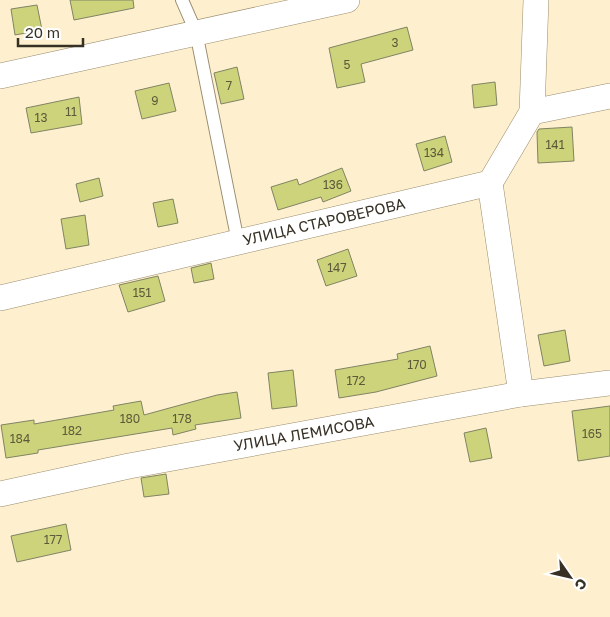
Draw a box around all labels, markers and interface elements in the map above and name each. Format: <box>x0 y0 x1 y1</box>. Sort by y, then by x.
scale bar <box>18 15 82 47</box>
text: 20 m <box>25 23 60 41</box>
house number: 3 <box>391 35 399 50</box>
house number: 5 <box>344 57 351 72</box>
house number: 7 <box>226 78 232 93</box>
house number: 9 <box>151 93 159 108</box>
house number: 11 <box>65 104 77 119</box>
house number: 13 <box>35 110 47 125</box>
house number: 141 <box>546 137 565 152</box>
house number: 134 <box>424 145 444 160</box>
house number: 136 <box>323 177 343 192</box>
street label: УЛИЦА СТАРОВЕРОВА <box>241 194 407 248</box>
house number: 147 <box>327 260 347 275</box>
house number: 151 <box>133 285 151 300</box>
house number: 170 <box>407 357 427 372</box>
house number: 172 <box>346 373 366 388</box>
house number: 180 <box>120 411 140 426</box>
house number: 178 <box>172 411 192 426</box>
street label: УЛИЦА ЛЕМИСОВА <box>232 412 375 454</box>
house number: 182 <box>62 423 82 438</box>
house number: 165 <box>582 426 602 441</box>
house number: 184 <box>10 431 30 446</box>
house number: 177 <box>44 532 62 547</box>
north arrow <box>545 552 595 602</box>
text: С <box>571 576 591 593</box>

